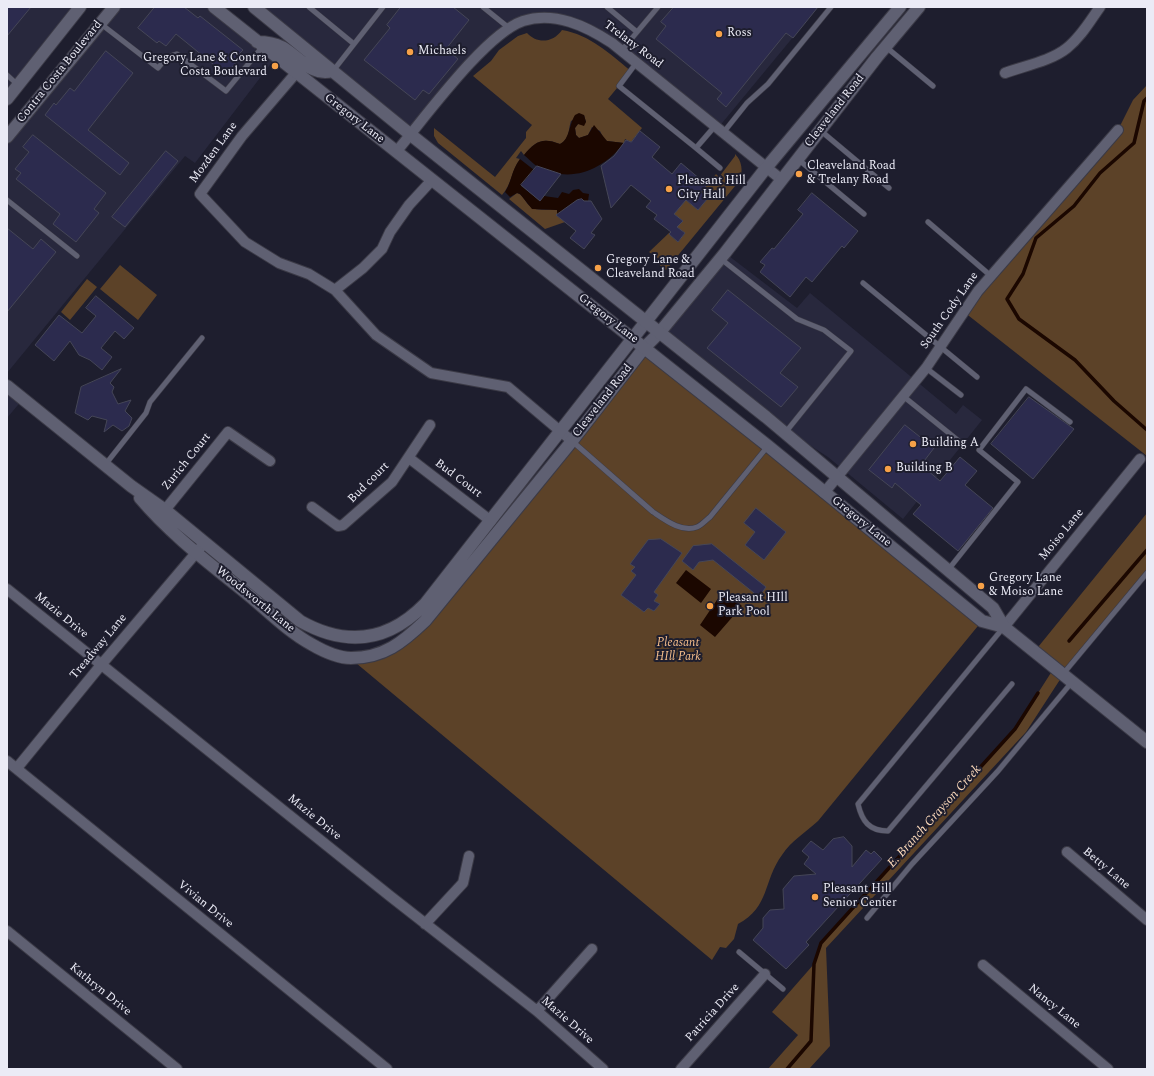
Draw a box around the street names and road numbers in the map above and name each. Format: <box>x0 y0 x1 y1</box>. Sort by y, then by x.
street label: Contra Costa Boulevard <box>14 18 106 126</box>
street label: Trelany Road <box>601 18 665 72</box>
street label: Cleaveland Road <box>802 72 868 150</box>
street label: Gregory Lane <box>321 91 387 147</box>
street label: Mozden Lane <box>187 120 241 186</box>
street label: South Cody Lane <box>918 270 982 352</box>
street label: Gregory Lane <box>575 291 641 347</box>
street label: Cleaveland Road <box>570 362 636 440</box>
street label: Zurich Court <box>159 430 215 494</box>
street label: Bud Court <box>432 457 484 501</box>
street label: Bud court <box>345 459 393 507</box>
street label: Gregory Lane <box>828 494 894 550</box>
street label: Moiso Lane <box>1037 506 1087 564</box>
street label: Woodsworth Lane <box>213 564 297 636</box>
street label: Mazie Drive <box>31 590 91 642</box>
street label: Treadway Lane <box>68 611 130 683</box>
street label: Mazie Drive <box>284 792 344 844</box>
street label: Betty Lane <box>1079 845 1133 893</box>
street label: Vivian Drive <box>174 878 236 932</box>
street label: Kathryn Drive <box>66 961 134 1019</box>
street label: Patricia Drive <box>683 981 743 1045</box>
street label: Nancy Lane <box>1025 982 1083 1032</box>
street label: Mazie Drive <box>538 994 596 1048</box>

